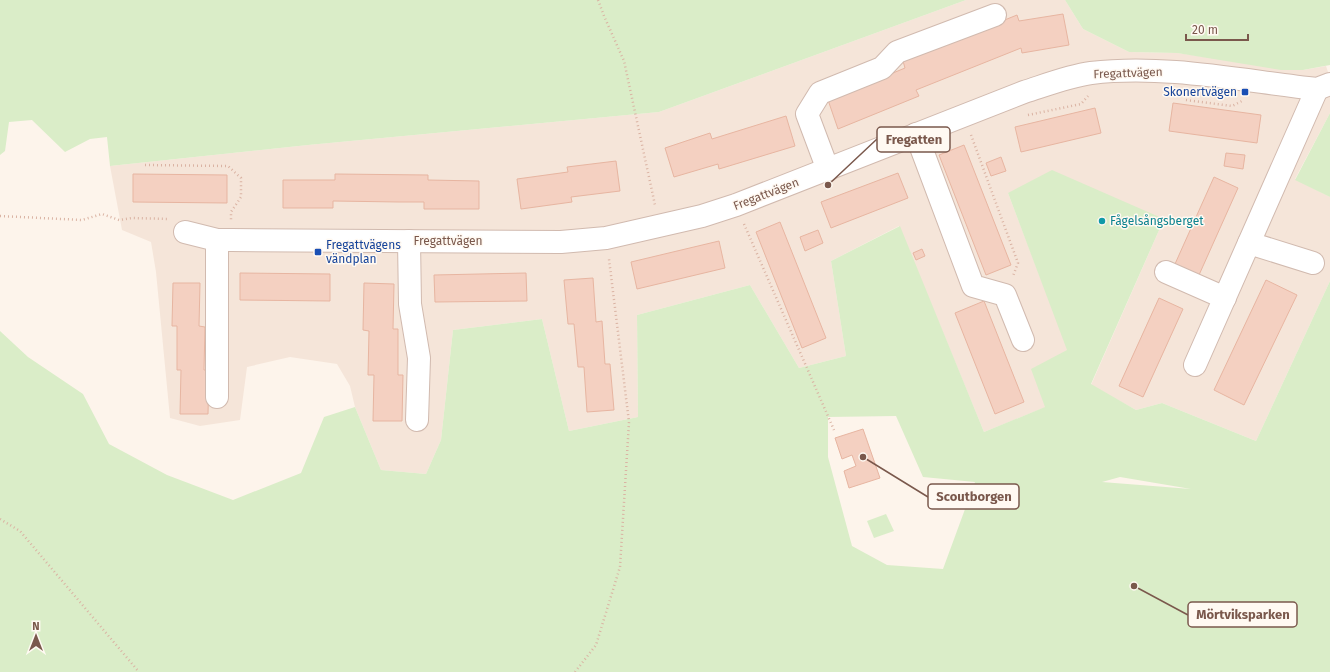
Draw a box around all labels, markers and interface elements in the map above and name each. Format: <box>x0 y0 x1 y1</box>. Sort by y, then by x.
scale bar <box>1186 16 1248 42</box>
text: 20 m <box>1192 23 1218 37</box>
street label: Fregattvägen <box>1093 65 1163 81</box>
place label: Skonertvägen <box>1163 85 1237 99</box>
marker: Skonertvägen <box>1240 87 1250 97</box>
callout: Fregatten <box>877 127 950 152</box>
text: Fregatten <box>886 132 942 147</box>
street label: Fregattvägen <box>731 175 801 213</box>
place label: Fågelsångsberget <box>1110 214 1204 228</box>
marker: Fågelsångsberget <box>1097 216 1107 226</box>
street label: Fregattvägen <box>413 234 483 248</box>
place label: Fregattvägens vändplan <box>326 238 401 266</box>
marker: Fregattvägens vändplan <box>313 247 323 257</box>
callout: Scoutborgen <box>928 484 1019 509</box>
text: Scoutborgen <box>936 489 1012 504</box>
callout: Mörtviksparken <box>1188 602 1297 627</box>
text: Mörtviksparken <box>1196 607 1290 622</box>
north arrow <box>16 616 56 656</box>
text: N <box>32 620 40 633</box>

